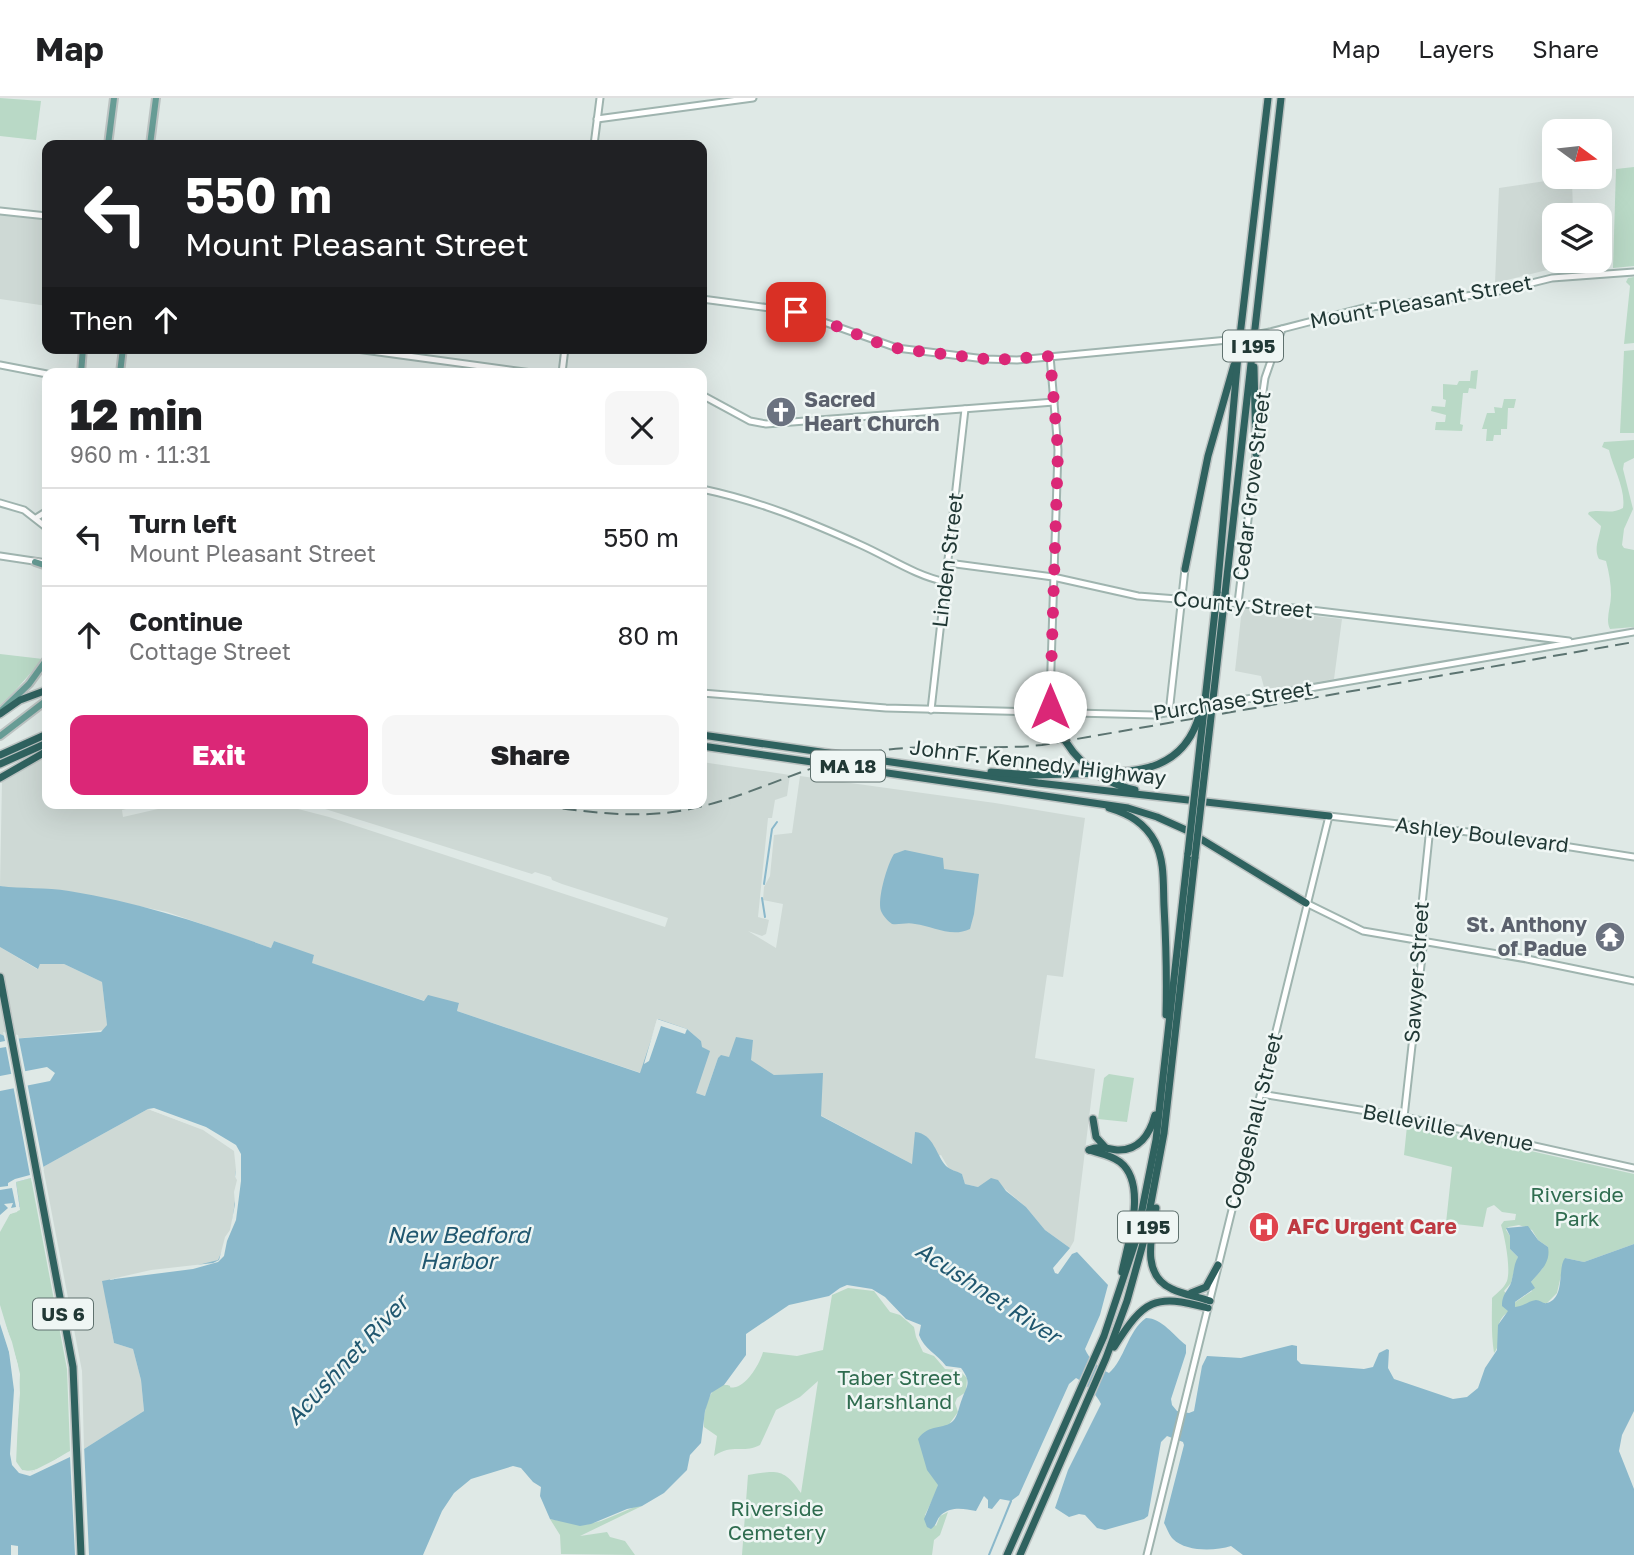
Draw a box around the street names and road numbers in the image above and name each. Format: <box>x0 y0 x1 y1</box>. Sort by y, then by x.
street label: Mount Pleasant Street <box>1308 269 1534 333</box>
road number: I 195 <box>1223 330 1283 362</box>
street label: Cedar Grove Street <box>1226 390 1276 582</box>
street label: Linden Street <box>926 491 968 629</box>
street label: County Street <box>1172 585 1314 623</box>
street label: Purchase Street <box>1151 675 1315 725</box>
street label: John F. Kennedy Highway <box>908 733 1168 791</box>
road number: MA 18 <box>811 750 885 782</box>
street label: Ashley Boulevard <box>1394 810 1570 858</box>
street label: Sawyer Street <box>1398 900 1434 1043</box>
street label: Coggeshall Street <box>1218 1029 1288 1212</box>
street label: Belleville Avenue <box>1361 1098 1536 1156</box>
road number: I 195 <box>1118 1212 1178 1242</box>
road number: US 6 <box>33 1298 93 1330</box>

